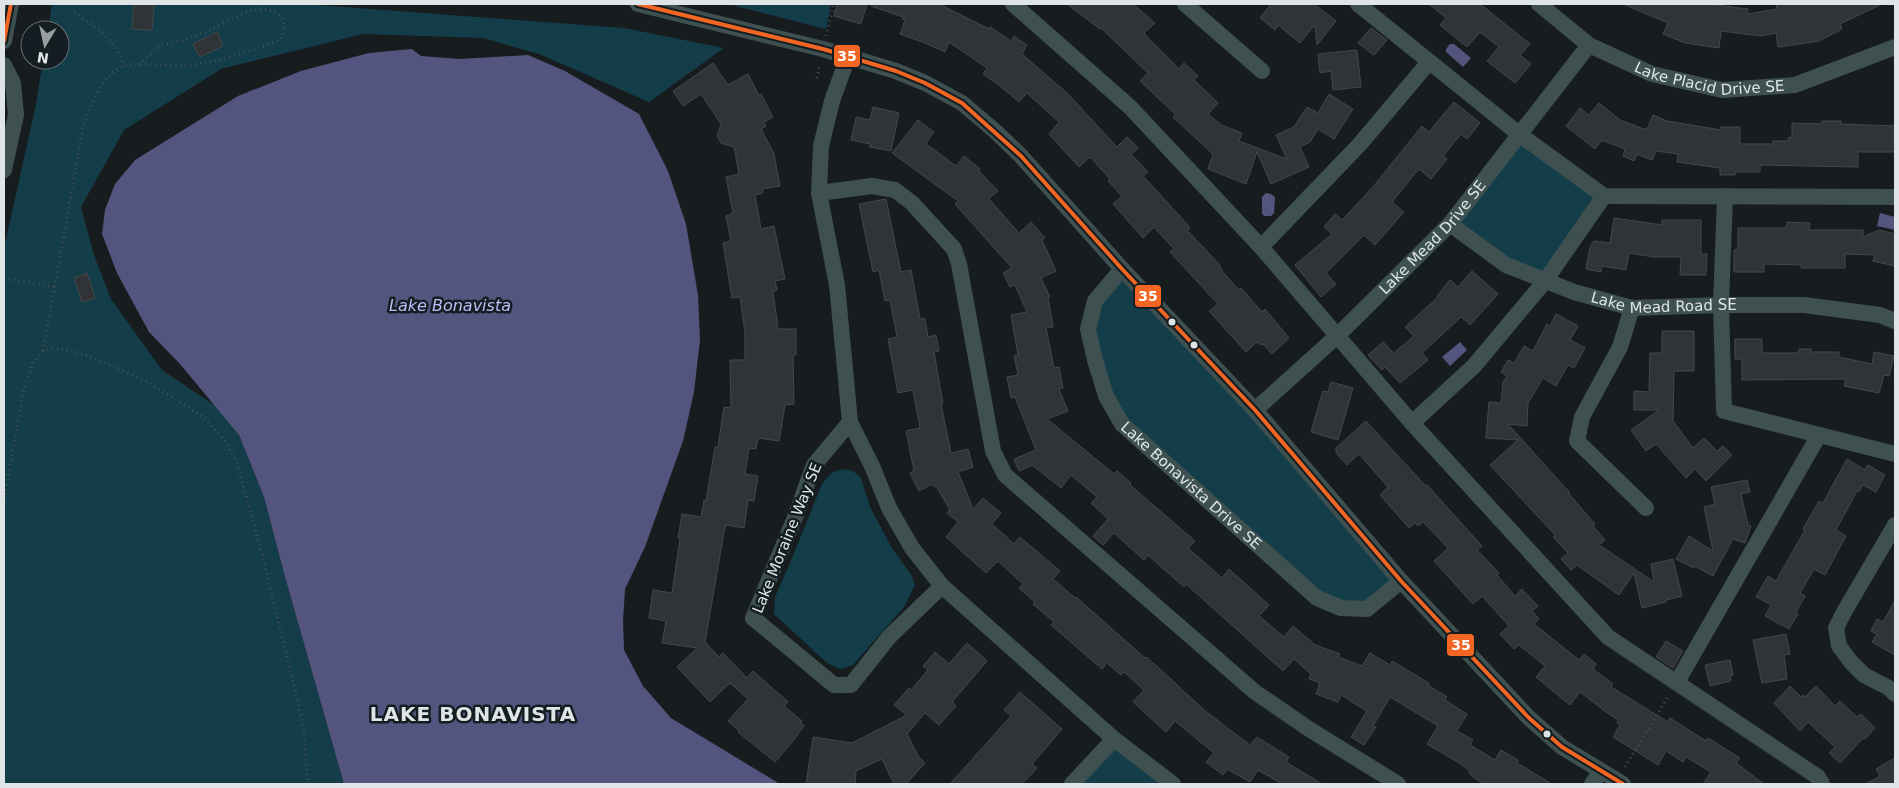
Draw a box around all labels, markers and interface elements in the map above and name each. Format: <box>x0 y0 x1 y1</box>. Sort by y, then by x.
north arrow <box>20 20 70 70</box>
line badge: 35 <box>833 44 861 68</box>
text: 35 <box>837 48 857 64</box>
text: N <box>36 49 50 67</box>
street label: Lake Placid Drive SE <box>1632 58 1785 99</box>
street label: Lake Mead Drive SE <box>1375 177 1490 298</box>
line badge: 35 <box>1134 284 1162 308</box>
text: 35 <box>1138 288 1158 304</box>
street label: Lake Mead Road SE <box>1589 288 1737 317</box>
water label: Lake Bonavista <box>389 296 511 315</box>
unlabelled marker <box>1167 317 1177 327</box>
unlabelled marker <box>1189 340 1199 350</box>
street label: Lake Bonavista Drive SE <box>1117 418 1265 553</box>
street label: Lake Moraine Way SE <box>749 460 825 616</box>
line badge: 35 <box>1446 633 1475 657</box>
text: 35 <box>1451 637 1471 653</box>
district label: LAKE BONAVISTA <box>370 702 576 726</box>
unlabelled marker <box>1542 729 1552 739</box>

